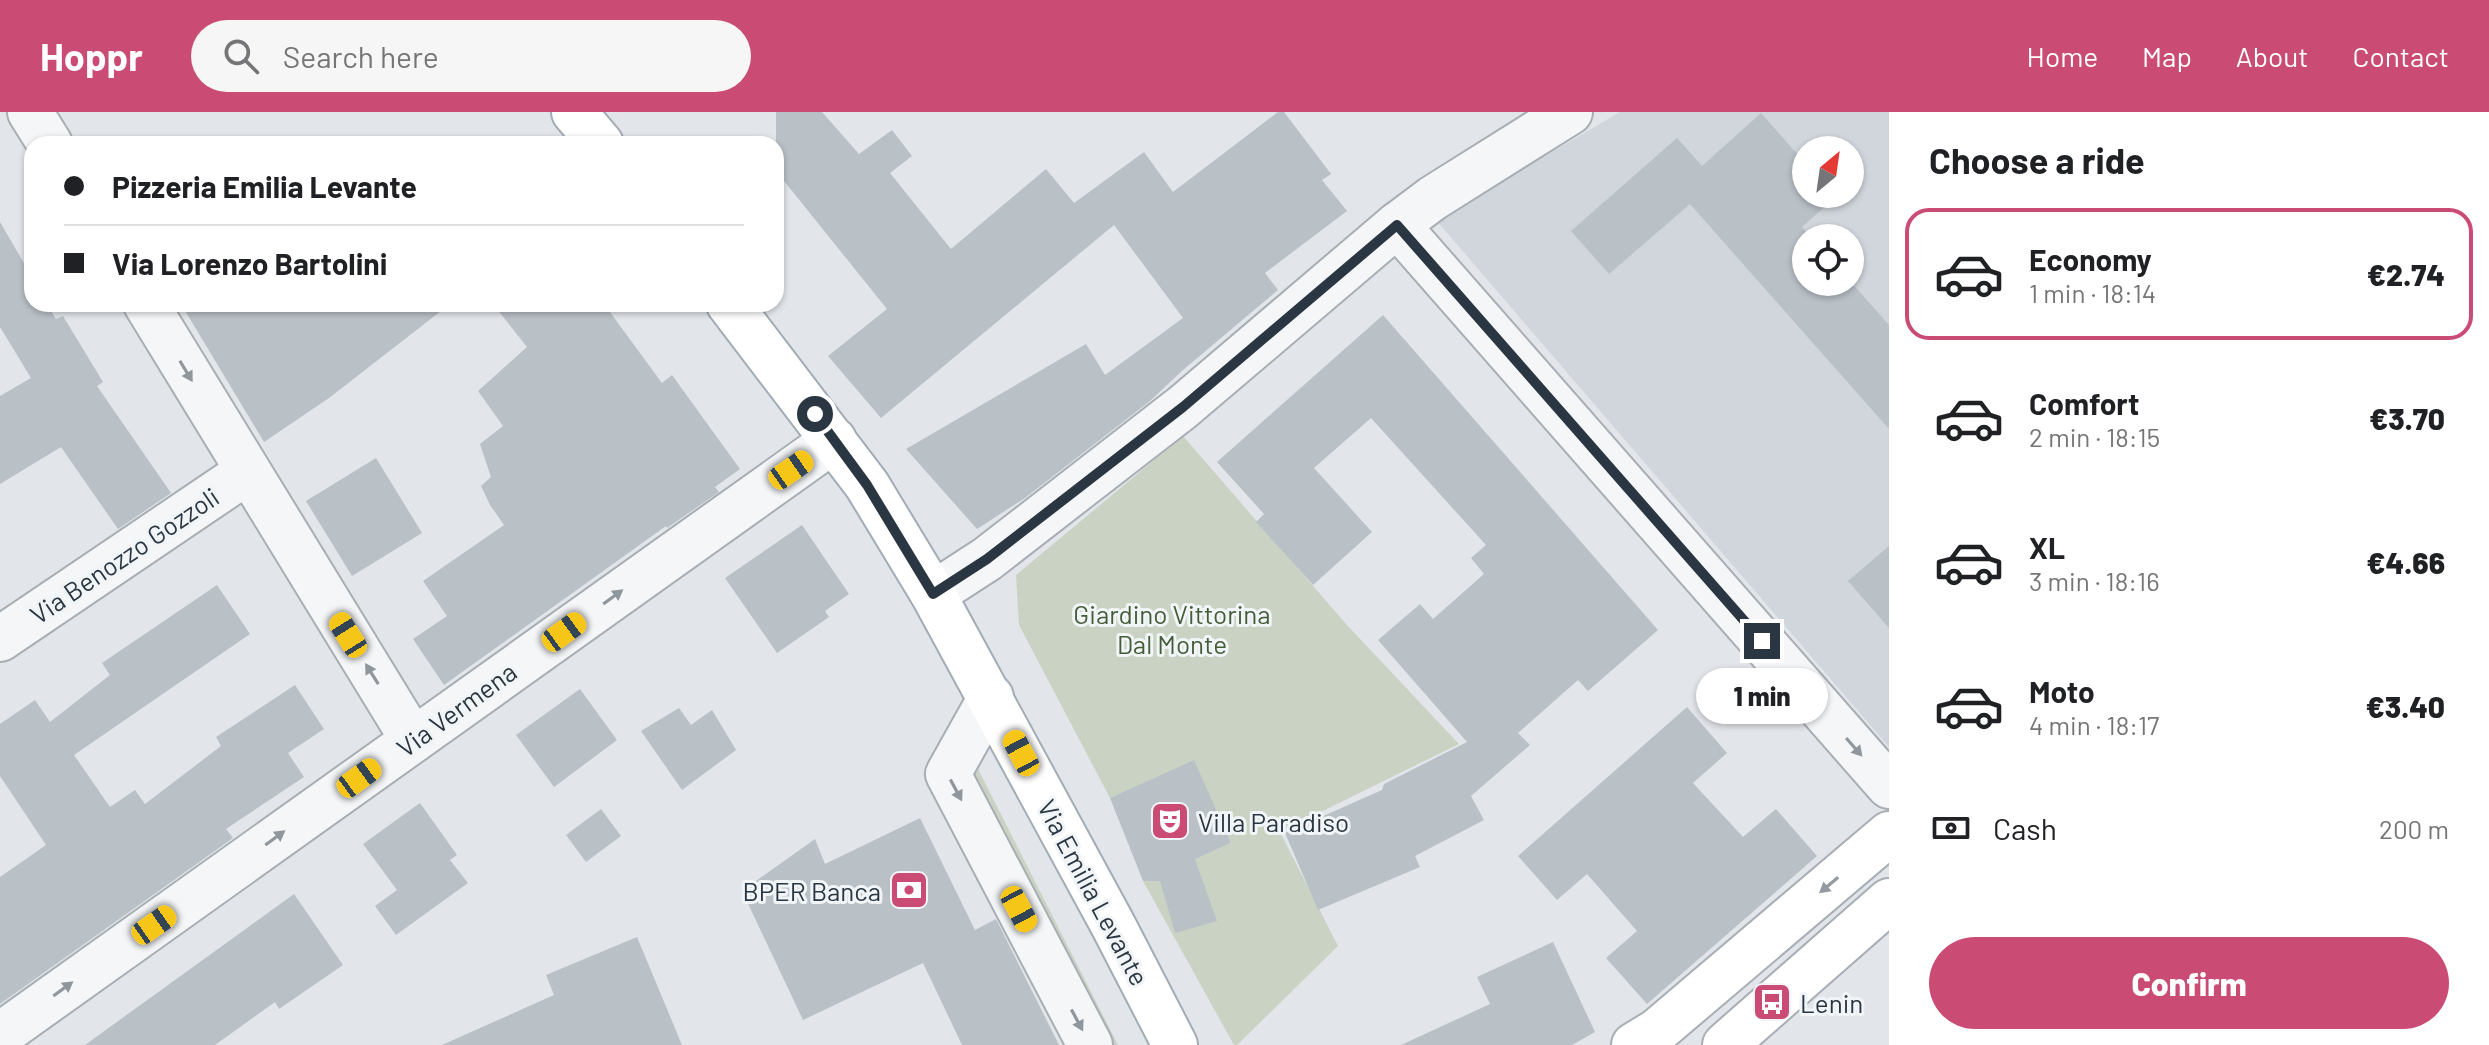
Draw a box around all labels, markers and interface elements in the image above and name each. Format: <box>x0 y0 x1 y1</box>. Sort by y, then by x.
search box <box>191 20 751 92</box>
text: Hoppr <box>40 33 143 79</box>
icon: search <box>219 34 263 78</box>
text: Search here <box>283 38 439 74</box>
text: Home <box>2027 39 2098 73</box>
text: Map <box>2142 39 2192 73</box>
text: About <box>2236 39 2308 73</box>
text: Contact <box>2352 39 2449 73</box>
north arrow <box>1792 136 1864 208</box>
map controls <box>1792 136 1864 296</box>
text: Choose a ride <box>1929 138 2145 181</box>
text: Pizzeria Emilia Levante <box>112 168 417 204</box>
button: locate <box>1792 224 1864 296</box>
icon: car <box>1933 238 2005 310</box>
text: Economy <box>2029 241 2152 277</box>
text: Via Lorenzo Bartolini <box>112 245 387 281</box>
text: €2.74 <box>2367 256 2445 292</box>
text: 1 min · 18:14 <box>2029 277 2156 308</box>
one-way arrow <box>179 360 193 382</box>
icon: car <box>1933 382 2005 454</box>
text: Comfort <box>2029 385 2139 421</box>
route start <box>797 396 833 432</box>
text: €3.70 <box>2369 400 2445 436</box>
text: 2 min · 18:15 <box>2029 421 2160 452</box>
car <box>764 446 818 494</box>
street label: Via Benozzo Gozzoli <box>24 480 224 630</box>
icon: car <box>1933 526 2005 598</box>
text: XL <box>2029 529 2065 565</box>
text: €4.66 <box>2367 544 2445 580</box>
text: 3 min · 18:16 <box>2029 565 2160 596</box>
one-way arrow <box>603 590 624 605</box>
park label: Giardino Vittorina Dal Monte <box>1073 598 1271 659</box>
car <box>325 608 371 662</box>
car <box>538 608 590 656</box>
route end <box>1744 623 1780 659</box>
street label: Via Vermena <box>390 655 522 763</box>
one-way arrow <box>365 663 379 685</box>
callout: 1 min <box>1696 669 1828 725</box>
icon: car <box>1933 670 2005 742</box>
text: Moto <box>2029 673 2095 709</box>
text: 1 min <box>1733 680 1791 711</box>
text: €3.40 <box>2366 688 2445 724</box>
text: 4 min · 18:17 <box>2029 709 2159 740</box>
car <box>999 726 1043 780</box>
one-way arrow <box>1845 737 1863 756</box>
car <box>333 754 385 802</box>
one-way arrow <box>949 779 963 801</box>
street label: Via Emilia Levante <box>1032 794 1156 990</box>
theatre icon: Villa Paradiso <box>1149 800 1191 842</box>
place label: Villa Paradiso <box>1198 806 1349 837</box>
icon: cash <box>1929 806 1973 850</box>
text: Cash <box>1993 810 2057 846</box>
text: 200 m <box>2379 813 2449 844</box>
one-way arrow <box>264 830 286 846</box>
bank icon: BPER Banca <box>888 869 930 911</box>
place label: BPER Banca <box>742 875 881 906</box>
one-way arrow <box>1820 876 1840 893</box>
car <box>997 882 1041 936</box>
car <box>127 901 181 949</box>
button: Confirm <box>1929 937 2449 1029</box>
bus stop icon: Lenin <box>1751 981 1793 1023</box>
one-way arrow <box>53 982 74 998</box>
place label: Lenin <box>1800 987 1863 1018</box>
one-way arrow <box>1070 1009 1083 1032</box>

